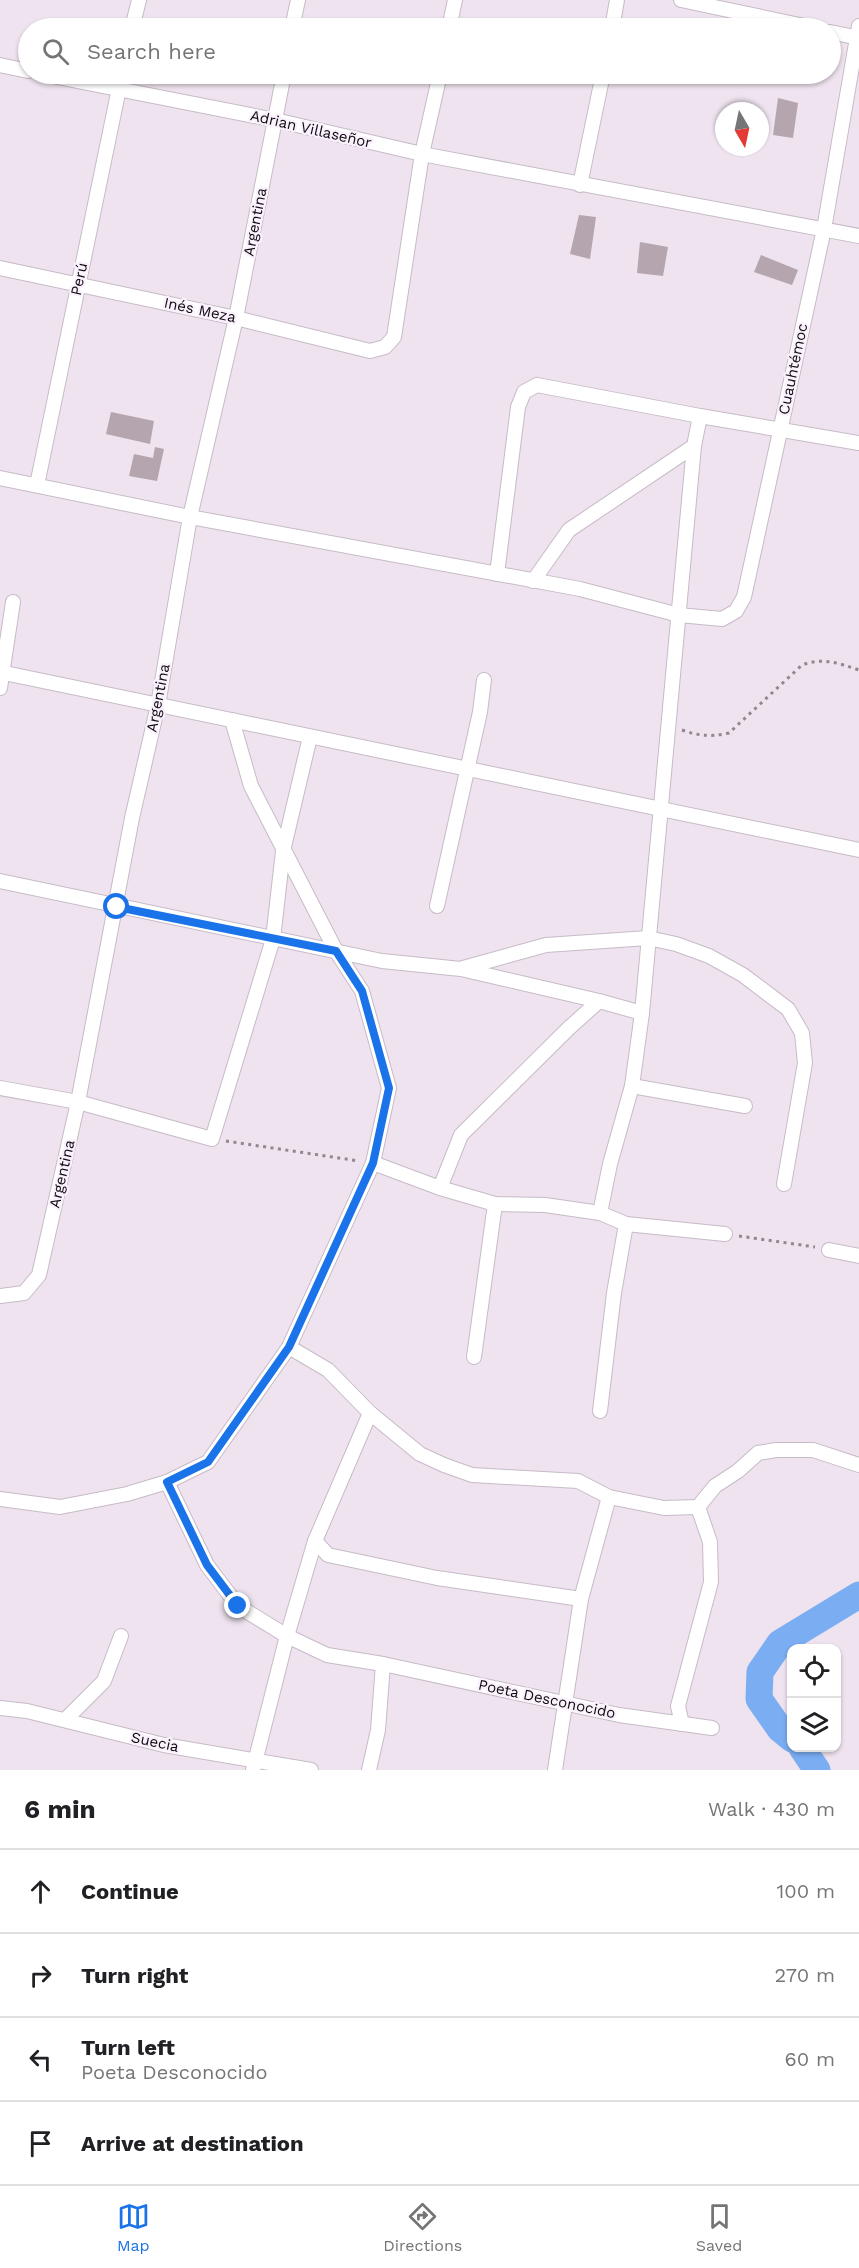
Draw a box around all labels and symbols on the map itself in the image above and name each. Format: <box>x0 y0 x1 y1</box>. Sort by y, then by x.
north arrow <box>715 102 769 156</box>
street label: Adrian Villaseñor <box>249 106 373 152</box>
street label: Argentina <box>240 186 271 258</box>
street label: Perú <box>67 261 91 297</box>
street label: Inés Meza <box>162 294 238 327</box>
street label: Cuauhtémoc <box>775 322 811 416</box>
street label: Argentina <box>143 662 174 734</box>
route start <box>103 893 129 919</box>
street label: Argentina <box>45 1138 79 1210</box>
route end <box>224 1592 250 1618</box>
street label: Poeta Desconocido <box>477 1676 617 1722</box>
street label: Suecia <box>129 1728 181 1756</box>

